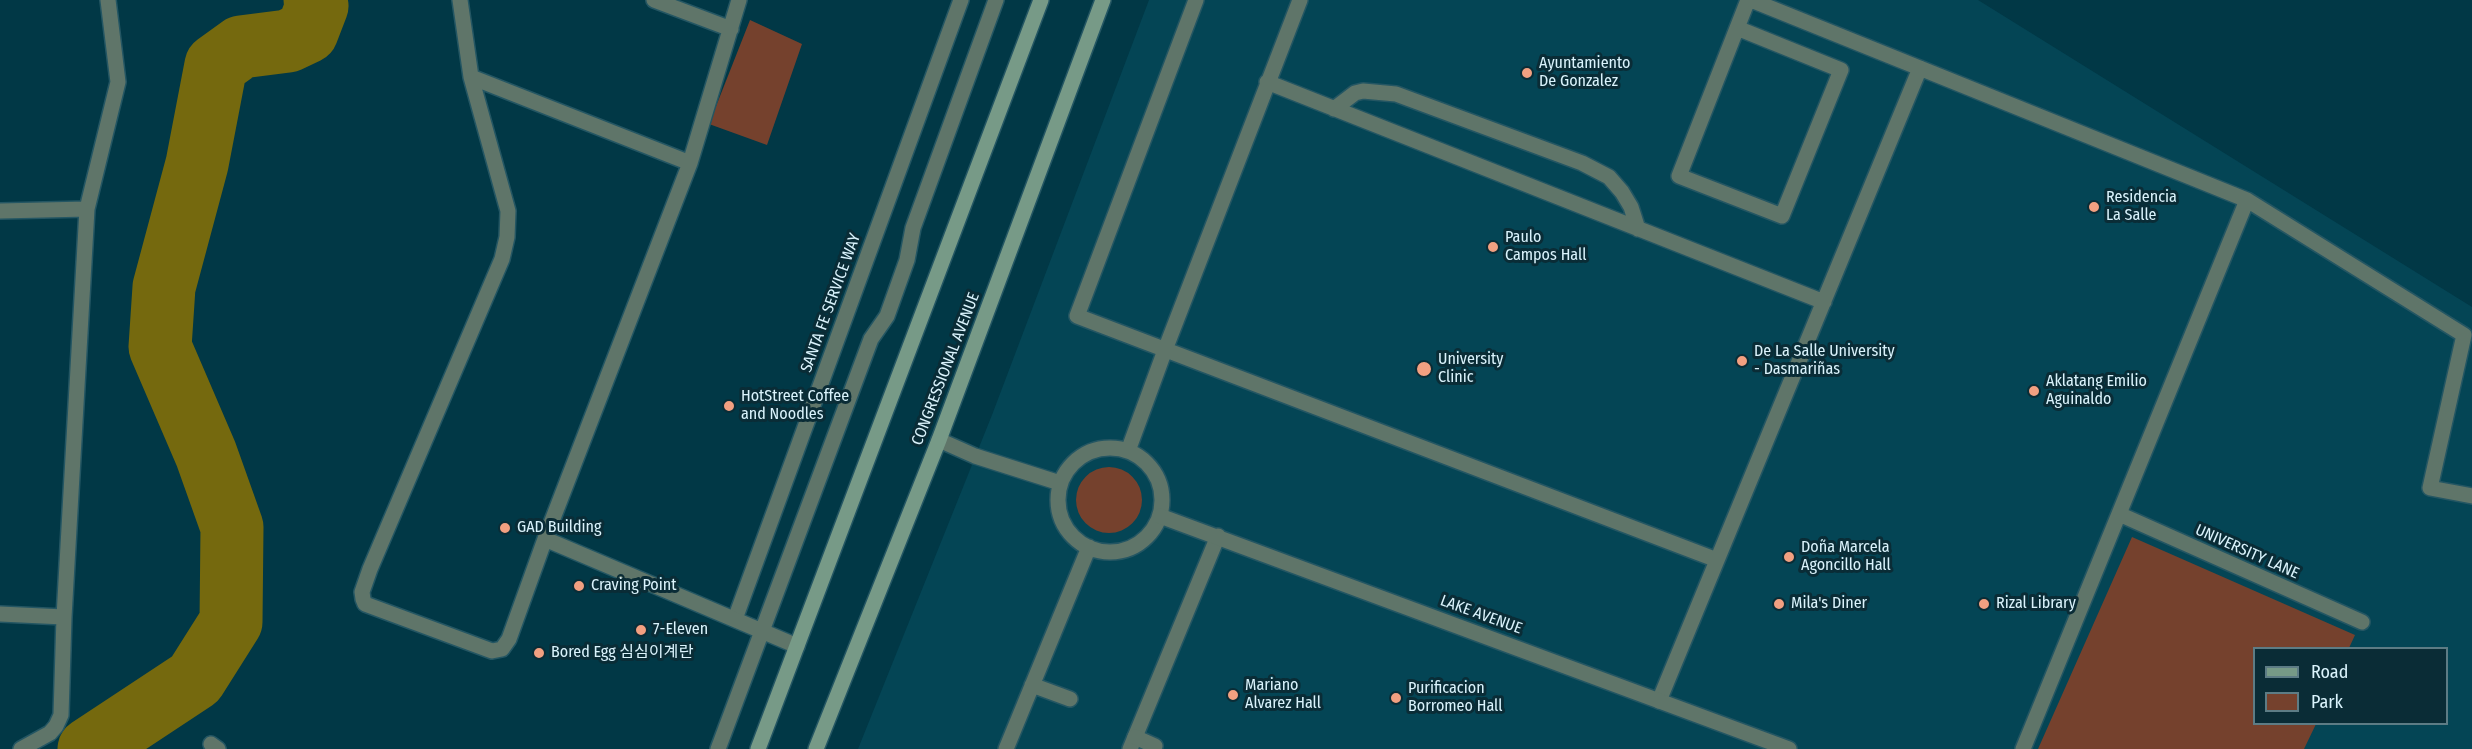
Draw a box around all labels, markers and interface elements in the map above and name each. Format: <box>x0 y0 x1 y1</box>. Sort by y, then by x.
place label: Ayuntamiento De Gonzalez <box>1539 54 1630 92</box>
marker: Ayuntamiento De Gonzalez <box>1520 66 1534 80</box>
place label: Residencia La Salle <box>2106 188 2177 226</box>
marker: Residencia La Salle <box>2087 200 2101 214</box>
place label: Paulo Campos Hall <box>1505 228 1586 266</box>
street label: SANTA FE SERVICE WAY <box>797 231 865 375</box>
marker: Paulo Campos Hall <box>1486 240 1500 254</box>
street label: CONGRESSIONAL AVENUE <box>908 290 984 448</box>
place label: De La Salle University - Dasmariñas <box>1754 342 1895 380</box>
place label: University Clinic <box>1438 350 1503 388</box>
marker: De La Salle University - Dasmariñas <box>1735 354 1749 368</box>
marker: University Clinic <box>1415 360 1433 378</box>
place label: Aklatang Emilio Aguinaldo <box>2046 372 2147 410</box>
marker: Aklatang Emilio Aguinaldo <box>2027 384 2041 398</box>
place label: HotStreet Coffee and Noodles <box>741 387 849 425</box>
marker: HotStreet Coffee and Noodles <box>722 399 736 413</box>
place label: GAD Building <box>517 518 601 538</box>
marker: GAD Building <box>498 521 512 535</box>
street label: UNIVERSITY LANE <box>2192 521 2302 583</box>
place label: Doña Marcela Agoncillo Hall <box>1801 538 1891 576</box>
marker: Doña Marcela Agoncillo Hall <box>1782 550 1796 564</box>
place label: Craving Point <box>591 576 676 596</box>
marker: Craving Point <box>572 579 586 593</box>
street label: LAKE AVENUE <box>1437 591 1525 639</box>
place label: Mila's Diner <box>1791 594 1867 614</box>
place label: Rizal Library <box>1996 594 2076 614</box>
marker: Mila's Diner <box>1772 597 1786 611</box>
marker: Rizal Library <box>1977 597 1991 611</box>
place label: 7-Eleven <box>653 620 708 640</box>
marker: 7-Eleven <box>634 623 648 637</box>
place label: Bored Egg 심심이계란 <box>551 643 693 663</box>
marker: Bored Egg 심심이계란 <box>532 646 546 660</box>
legend <box>2253 647 2448 725</box>
text: Road <box>2311 661 2348 683</box>
place label: Mariano Alvarez Hall <box>1245 676 1321 714</box>
place label: Purificacion Borromeo Hall <box>1408 679 1503 717</box>
marker: Mariano Alvarez Hall <box>1226 688 1240 702</box>
marker: Purificacion Borromeo Hall <box>1389 691 1403 705</box>
text: Park <box>2311 691 2343 713</box>

